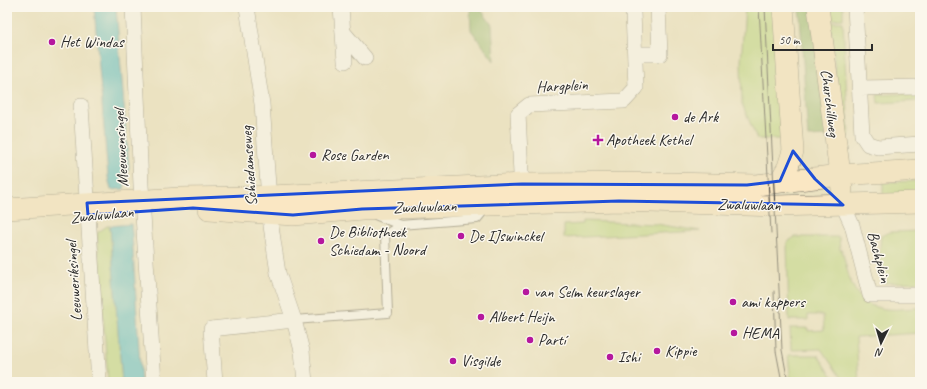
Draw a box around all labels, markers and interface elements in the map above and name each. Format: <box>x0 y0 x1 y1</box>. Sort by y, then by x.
scale bar <box>773 26 872 52</box>
place label: Het Windas <box>60 32 125 52</box>
text: 50 m <box>779 32 801 48</box>
marker: Het Windas <box>47 37 57 47</box>
street label: Churchillweg <box>816 68 844 139</box>
street label: Hargplein <box>536 75 589 97</box>
street label: Meeuwensingel <box>109 105 133 187</box>
place label: de Ark <box>683 107 719 127</box>
marker: de Ark <box>670 112 680 122</box>
street label: Schiedamseweg <box>236 124 262 207</box>
place label: Apotheek Kethel <box>606 130 695 150</box>
marker: Apotheek Kethel <box>593 135 603 145</box>
place label: Rose Garden <box>321 145 389 165</box>
marker: Rose Garden <box>308 150 318 160</box>
street label: Zwaluwlaan <box>717 194 782 216</box>
street label: Zwaluwlaan <box>393 196 458 218</box>
street label: Zwaluwlaan <box>69 202 135 228</box>
place label: De Bibliotheek Schiedam - Noord <box>329 222 428 260</box>
place label: De IJswinckel <box>469 226 546 246</box>
street label: Bachplein <box>863 229 896 286</box>
marker: De IJswinckel <box>456 231 466 241</box>
marker: De Bibliotheek Schiedam - Noord <box>316 236 326 246</box>
street label: Leeuweriksingel <box>61 237 87 322</box>
place label: van Selm keurslager <box>534 282 642 302</box>
marker: van Selm keurslager <box>521 287 531 297</box>
place label: ami kappers <box>741 292 806 312</box>
marker: ami kappers <box>728 297 738 307</box>
place label: Albert Heijn <box>489 307 555 327</box>
marker: Albert Heijn <box>476 312 486 322</box>
place label: HEMA <box>742 323 780 343</box>
north arrow <box>861 323 901 363</box>
marker: HEMA <box>729 328 739 338</box>
place label: Partí <box>538 330 569 350</box>
marker: Partí <box>525 335 535 345</box>
place label: Kippie <box>665 341 698 361</box>
marker: Kippie <box>652 346 662 356</box>
text: N <box>874 346 884 360</box>
place label: Ishi <box>618 347 642 367</box>
place label: Visgilde <box>461 351 502 371</box>
marker: Ishi <box>605 352 615 362</box>
marker: Visgilde <box>448 356 458 366</box>

